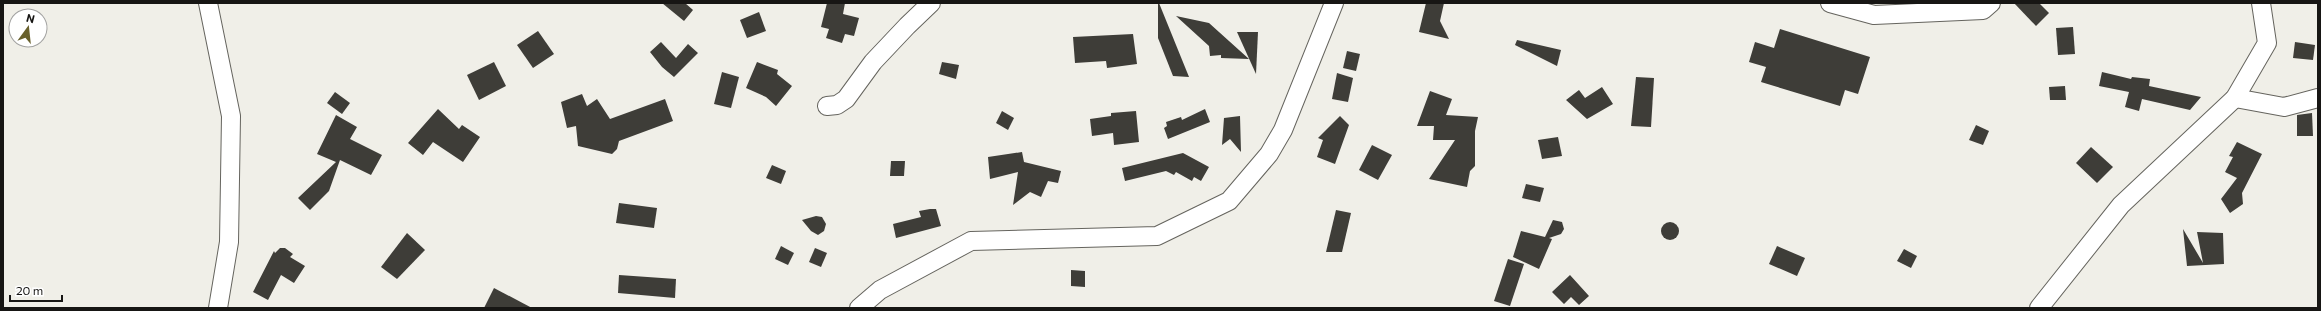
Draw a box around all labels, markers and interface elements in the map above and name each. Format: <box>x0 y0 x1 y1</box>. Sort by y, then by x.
north arrow <box>8 8 48 48</box>
text: N <box>25 11 36 25</box>
scale bar <box>10 277 62 303</box>
text: 20 m <box>16 283 43 297</box>

